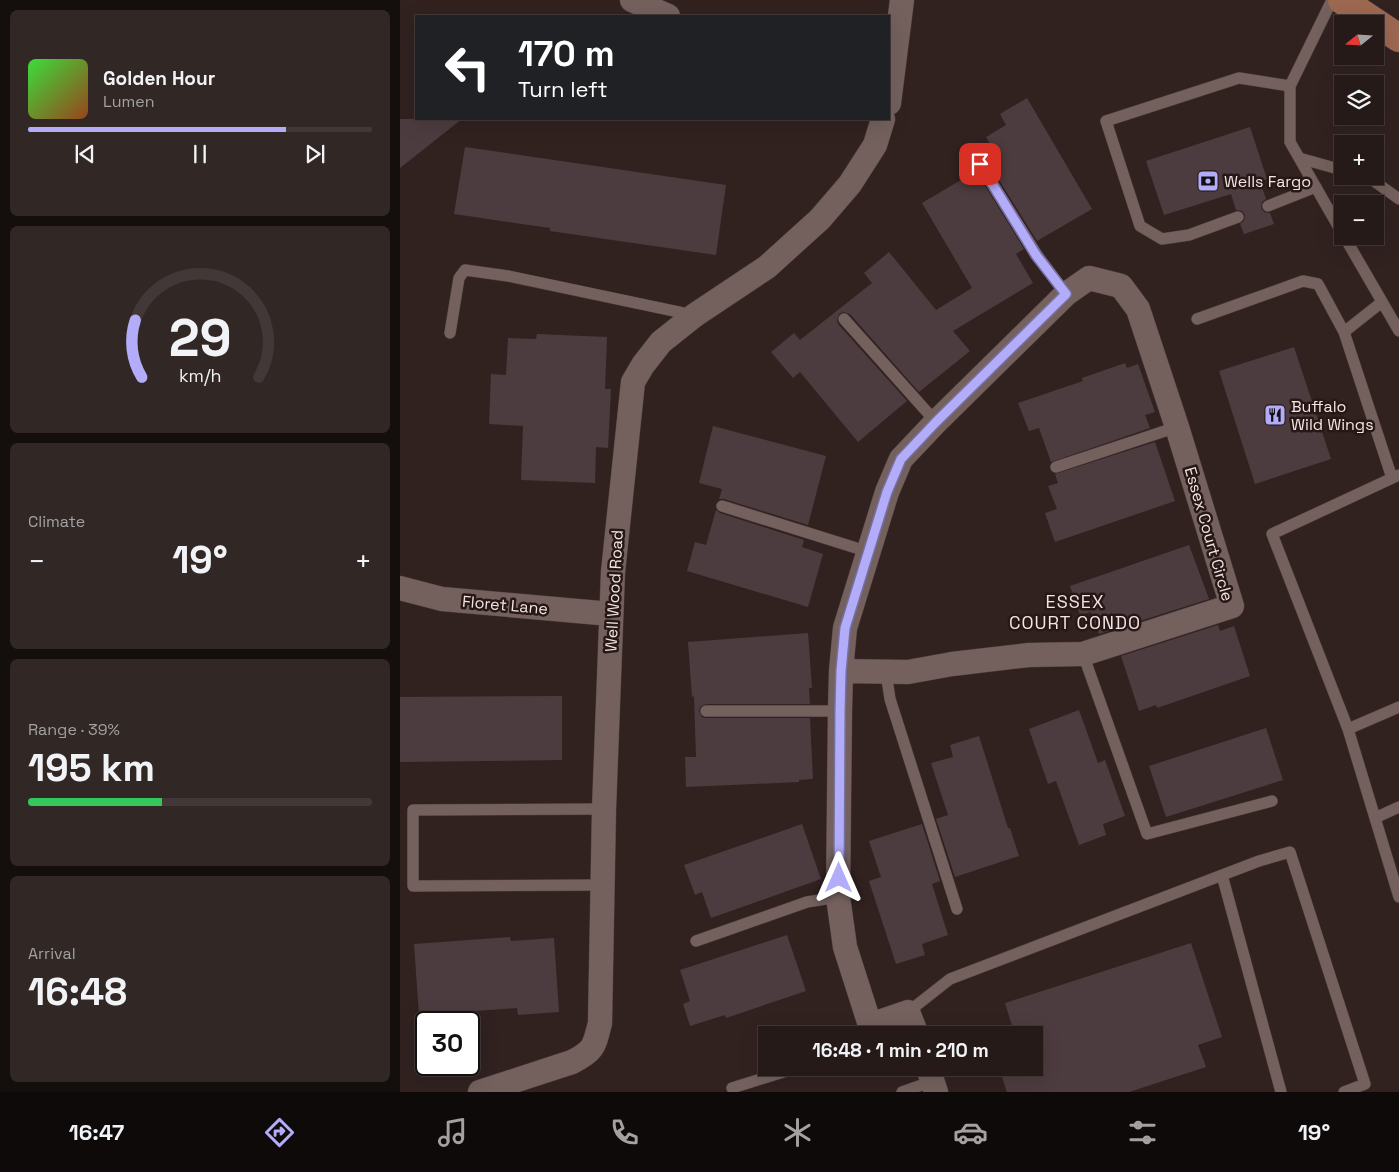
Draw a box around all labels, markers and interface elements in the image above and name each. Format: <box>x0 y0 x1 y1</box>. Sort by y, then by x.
north arrow <box>1334 15 1384 65</box>
map controls <box>1334 15 1384 245</box>
text: 170 m <box>518 32 615 76</box>
icon: left <box>435 35 500 100</box>
text: Golden Hour <box>103 66 215 91</box>
text: Turn left <box>518 75 608 103</box>
button: layers <box>1334 75 1384 125</box>
text: Lumen <box>103 91 155 112</box>
button: + <box>1334 135 1384 185</box>
icon: previous <box>71 140 99 168</box>
icon: pause <box>186 140 214 168</box>
icon: next <box>301 140 329 168</box>
pin <box>959 143 1001 185</box>
icon: arrive <box>966 150 994 178</box>
bank icon: Wells Fargo <box>1196 169 1220 193</box>
place label: Wells Fargo <box>1224 171 1311 192</box>
button: − <box>1334 195 1384 245</box>
text: 29 <box>169 305 231 371</box>
text: km/h <box>179 364 221 387</box>
place label: Buffalo Wild Wings <box>1291 396 1374 435</box>
restaurant icon: Buffalo Wild Wings <box>1263 403 1287 427</box>
street label: Essex Court Circle <box>1180 464 1238 604</box>
text: Climate <box>28 511 85 532</box>
street label: Well Wood Road <box>600 529 628 653</box>
text: 19° <box>172 536 228 584</box>
text: − <box>28 543 45 579</box>
text: + <box>355 543 372 579</box>
district label: ESSEX COURT CONDO <box>1009 590 1141 634</box>
street label: Floret Lane <box>461 591 549 619</box>
text: Range · 39% <box>28 719 120 740</box>
text: 195 km <box>28 744 155 792</box>
position arrow <box>812 851 864 903</box>
text: Arrival <box>28 943 76 964</box>
text: 16:48 <box>28 968 127 1016</box>
speed limit sign: 30 <box>415 1011 480 1076</box>
text: 16:48 · 1 min · 210 m <box>812 1038 989 1063</box>
icon: directions <box>262 1115 297 1150</box>
icon: music <box>435 1115 470 1150</box>
icon: phone <box>607 1115 642 1150</box>
icon: climate <box>780 1115 815 1150</box>
icon: car <box>953 1115 988 1150</box>
icon: filters <box>1125 1115 1160 1150</box>
text: 16:47 <box>69 1118 124 1146</box>
text: 19° <box>1298 1118 1330 1146</box>

